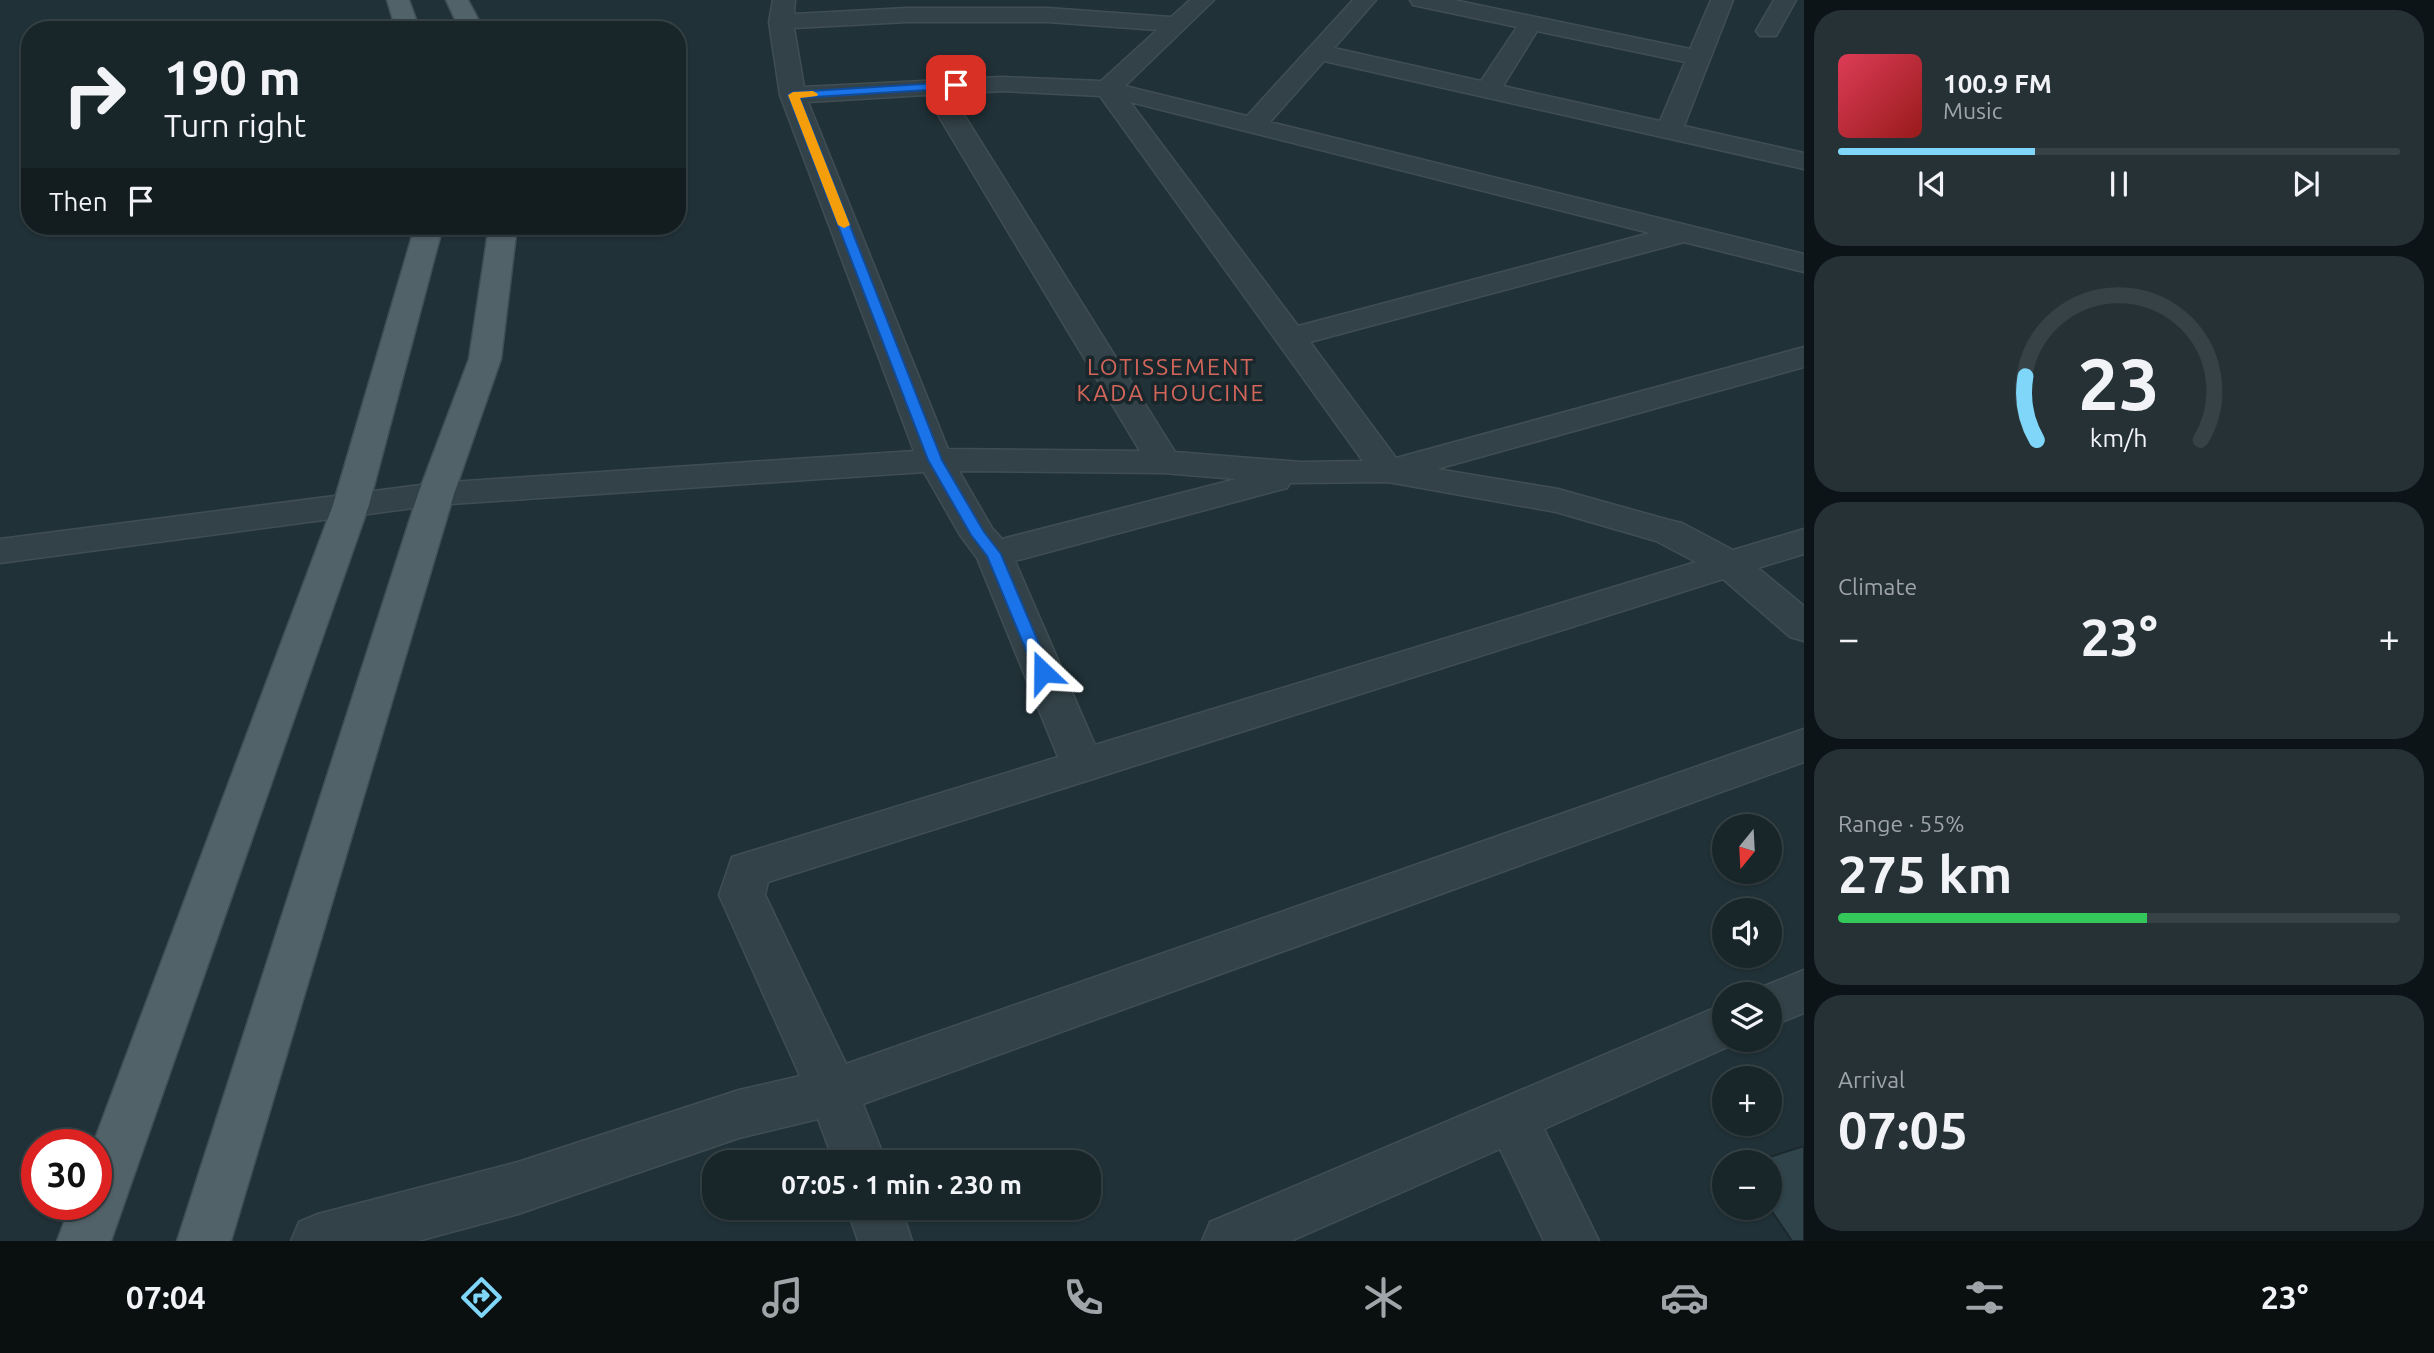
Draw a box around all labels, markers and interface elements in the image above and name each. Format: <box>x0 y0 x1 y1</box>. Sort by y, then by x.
icon: right <box>49 49 140 140</box>
text: 190 m <box>164 49 301 104</box>
pin <box>926 55 986 115</box>
icon: arrive <box>937 66 975 104</box>
text: 100.9 FM <box>1943 69 2052 98</box>
text: Music <box>1943 98 2002 123</box>
text: Turn right <box>164 107 306 143</box>
icon: previous <box>1913 165 1951 203</box>
icon: pause <box>2100 165 2138 203</box>
icon: next <box>2287 165 2325 203</box>
icon: arrive <box>122 182 160 220</box>
text: Then <box>49 187 108 216</box>
text: 23 <box>2078 343 2160 425</box>
district label: LOTISSEMENT KADA HOUCINE <box>1077 354 1265 405</box>
text: km/h <box>2090 424 2148 452</box>
text: Climate <box>1838 574 1917 599</box>
text: 23° <box>2080 608 2158 666</box>
text: − <box>1838 617 1859 659</box>
text: + <box>2379 617 2400 659</box>
position arrow <box>1006 635 1080 709</box>
text: Range · 55% <box>1838 811 1965 836</box>
north arrow <box>1712 814 1782 884</box>
map controls <box>1712 814 1782 1220</box>
text: 275 km <box>1838 845 2012 903</box>
button: sound <box>1712 898 1782 968</box>
button: layers <box>1712 982 1782 1052</box>
button: + <box>1712 1066 1782 1136</box>
text: Arrival <box>1838 1067 1905 1092</box>
text: 07:05 <box>1838 1101 1968 1159</box>
speed limit sign: 30 <box>21 1129 112 1220</box>
button: − <box>1712 1150 1782 1220</box>
text: 07:05 · 1 min · 230 m <box>781 1170 1022 1199</box>
icon: directions <box>457 1273 506 1322</box>
icon: music <box>758 1273 807 1322</box>
icon: phone <box>1059 1273 1108 1322</box>
icon: climate <box>1359 1273 1408 1322</box>
icon: car <box>1660 1273 1709 1322</box>
icon: filters <box>1960 1273 2009 1322</box>
text: 07:04 <box>126 1279 206 1315</box>
text: 23° <box>2261 1279 2308 1315</box>

